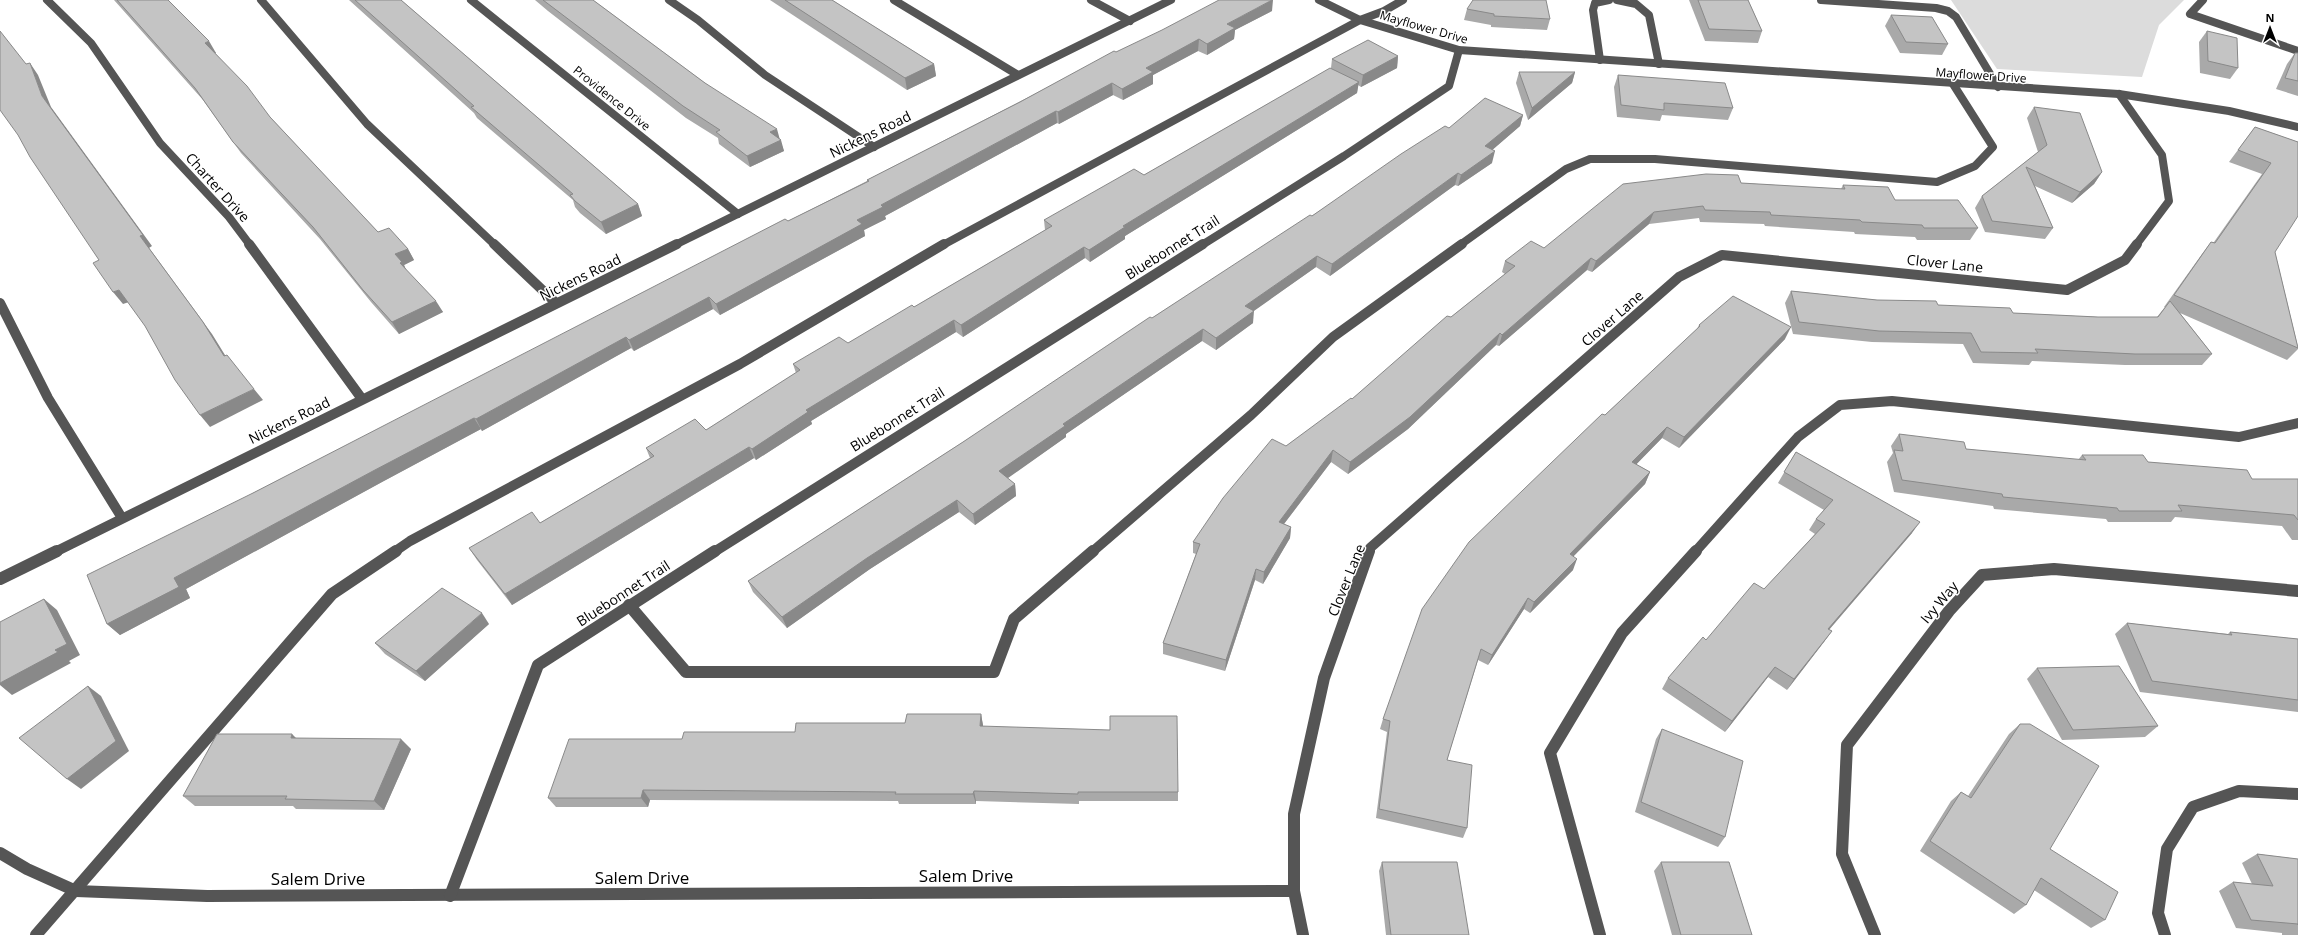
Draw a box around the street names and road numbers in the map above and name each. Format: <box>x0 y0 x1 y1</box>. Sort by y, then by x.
street label: Mayflower Drive <box>1378 6 1470 48</box>
street label: Providence Drive <box>570 62 654 135</box>
street label: Mayflower Drive <box>1935 63 2027 87</box>
street label: Nickens Road <box>826 106 914 162</box>
street label: Charter Drive <box>182 148 254 226</box>
street label: Bluebonnet Trail <box>1121 210 1223 284</box>
street label: Nickens Road <box>536 249 624 305</box>
street label: Clover Lane <box>1906 250 1984 276</box>
street label: Clover Lane <box>1577 286 1647 350</box>
street label: Bluebonnet Trail <box>846 382 948 456</box>
street label: Nickens Road <box>245 392 333 448</box>
street label: Clover Lane <box>1323 541 1369 619</box>
street label: Bluebonnet Trail <box>573 556 673 630</box>
street label: Ivy Way <box>1916 576 1963 627</box>
street label: Salem Drive <box>919 864 1013 887</box>
street label: Salem Drive <box>595 866 689 889</box>
street label: Salem Drive <box>271 867 365 890</box>

